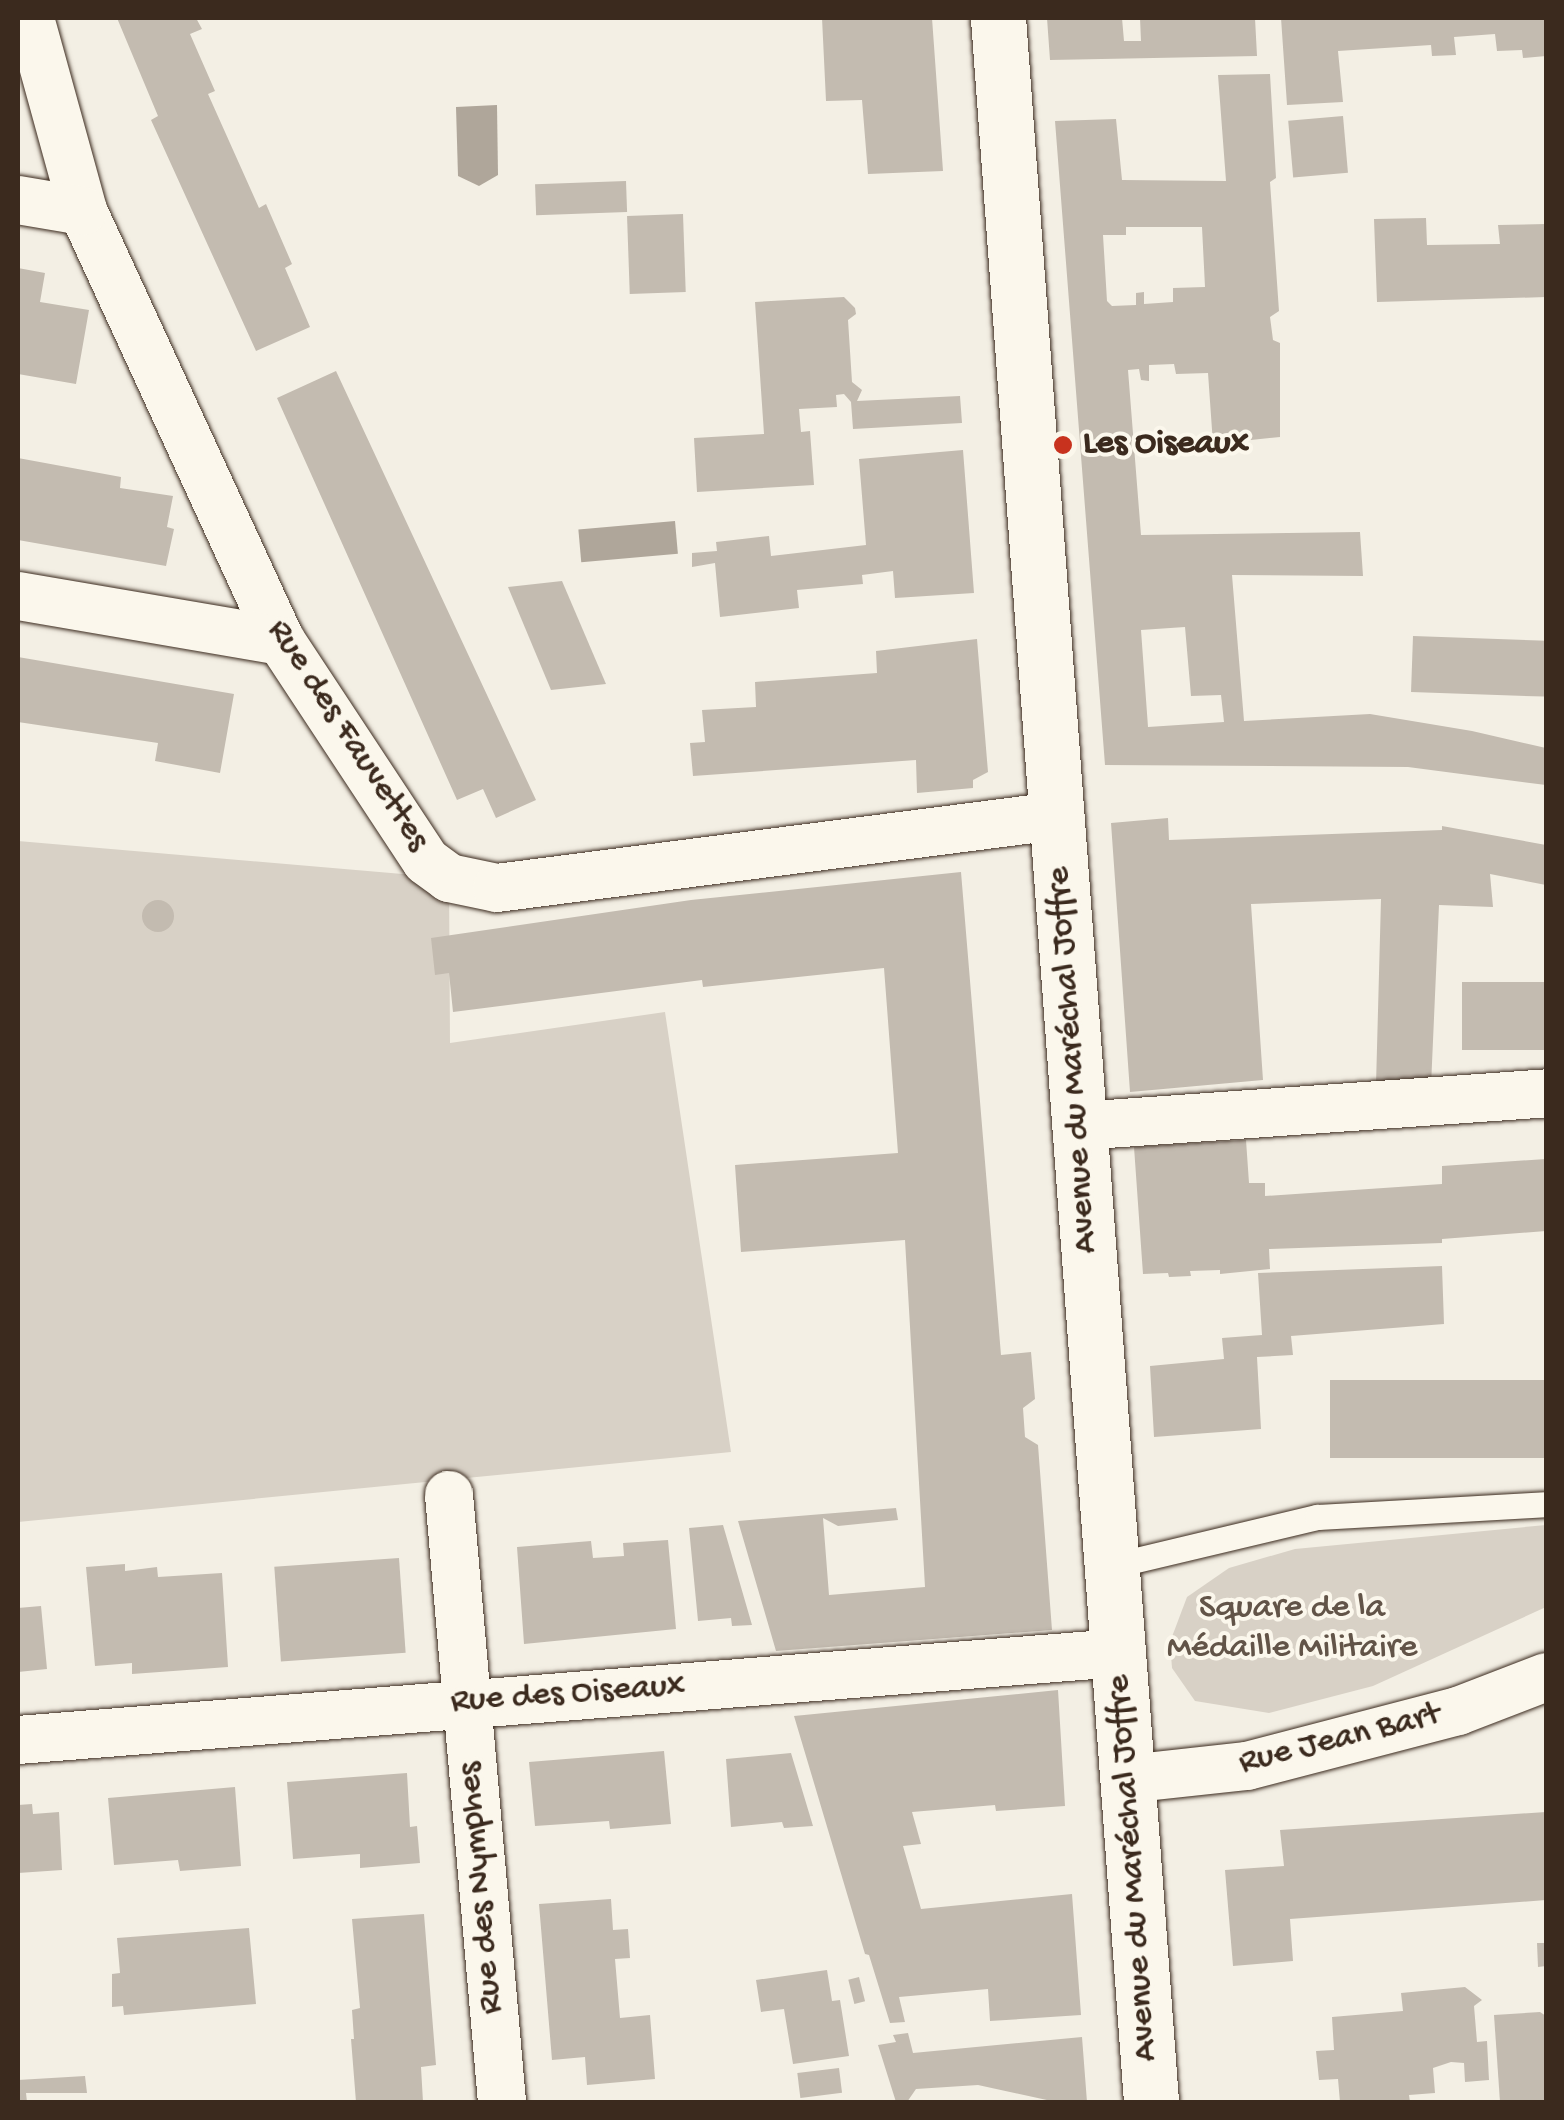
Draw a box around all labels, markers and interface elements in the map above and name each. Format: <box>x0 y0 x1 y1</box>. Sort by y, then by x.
place label: Les Oiseaux <box>1083 424 1249 466</box>
marker: Les Oiseaux <box>1052 434 1074 456</box>
street label: Rue des Fauvettes <box>256 612 438 860</box>
street label: Avenue du Maréchal Joffre <box>1040 865 1108 1255</box>
park label: Square de la Médaille Militaire <box>1167 1588 1417 1670</box>
street label: Rue des Oiseaux <box>449 1666 687 1724</box>
street label: Avenue du Maréchal Joffre <box>1100 1673 1168 2063</box>
street label: Rue Jean Bart <box>1235 1695 1445 1785</box>
street label: Rue des Nymphes <box>450 1760 514 2016</box>

